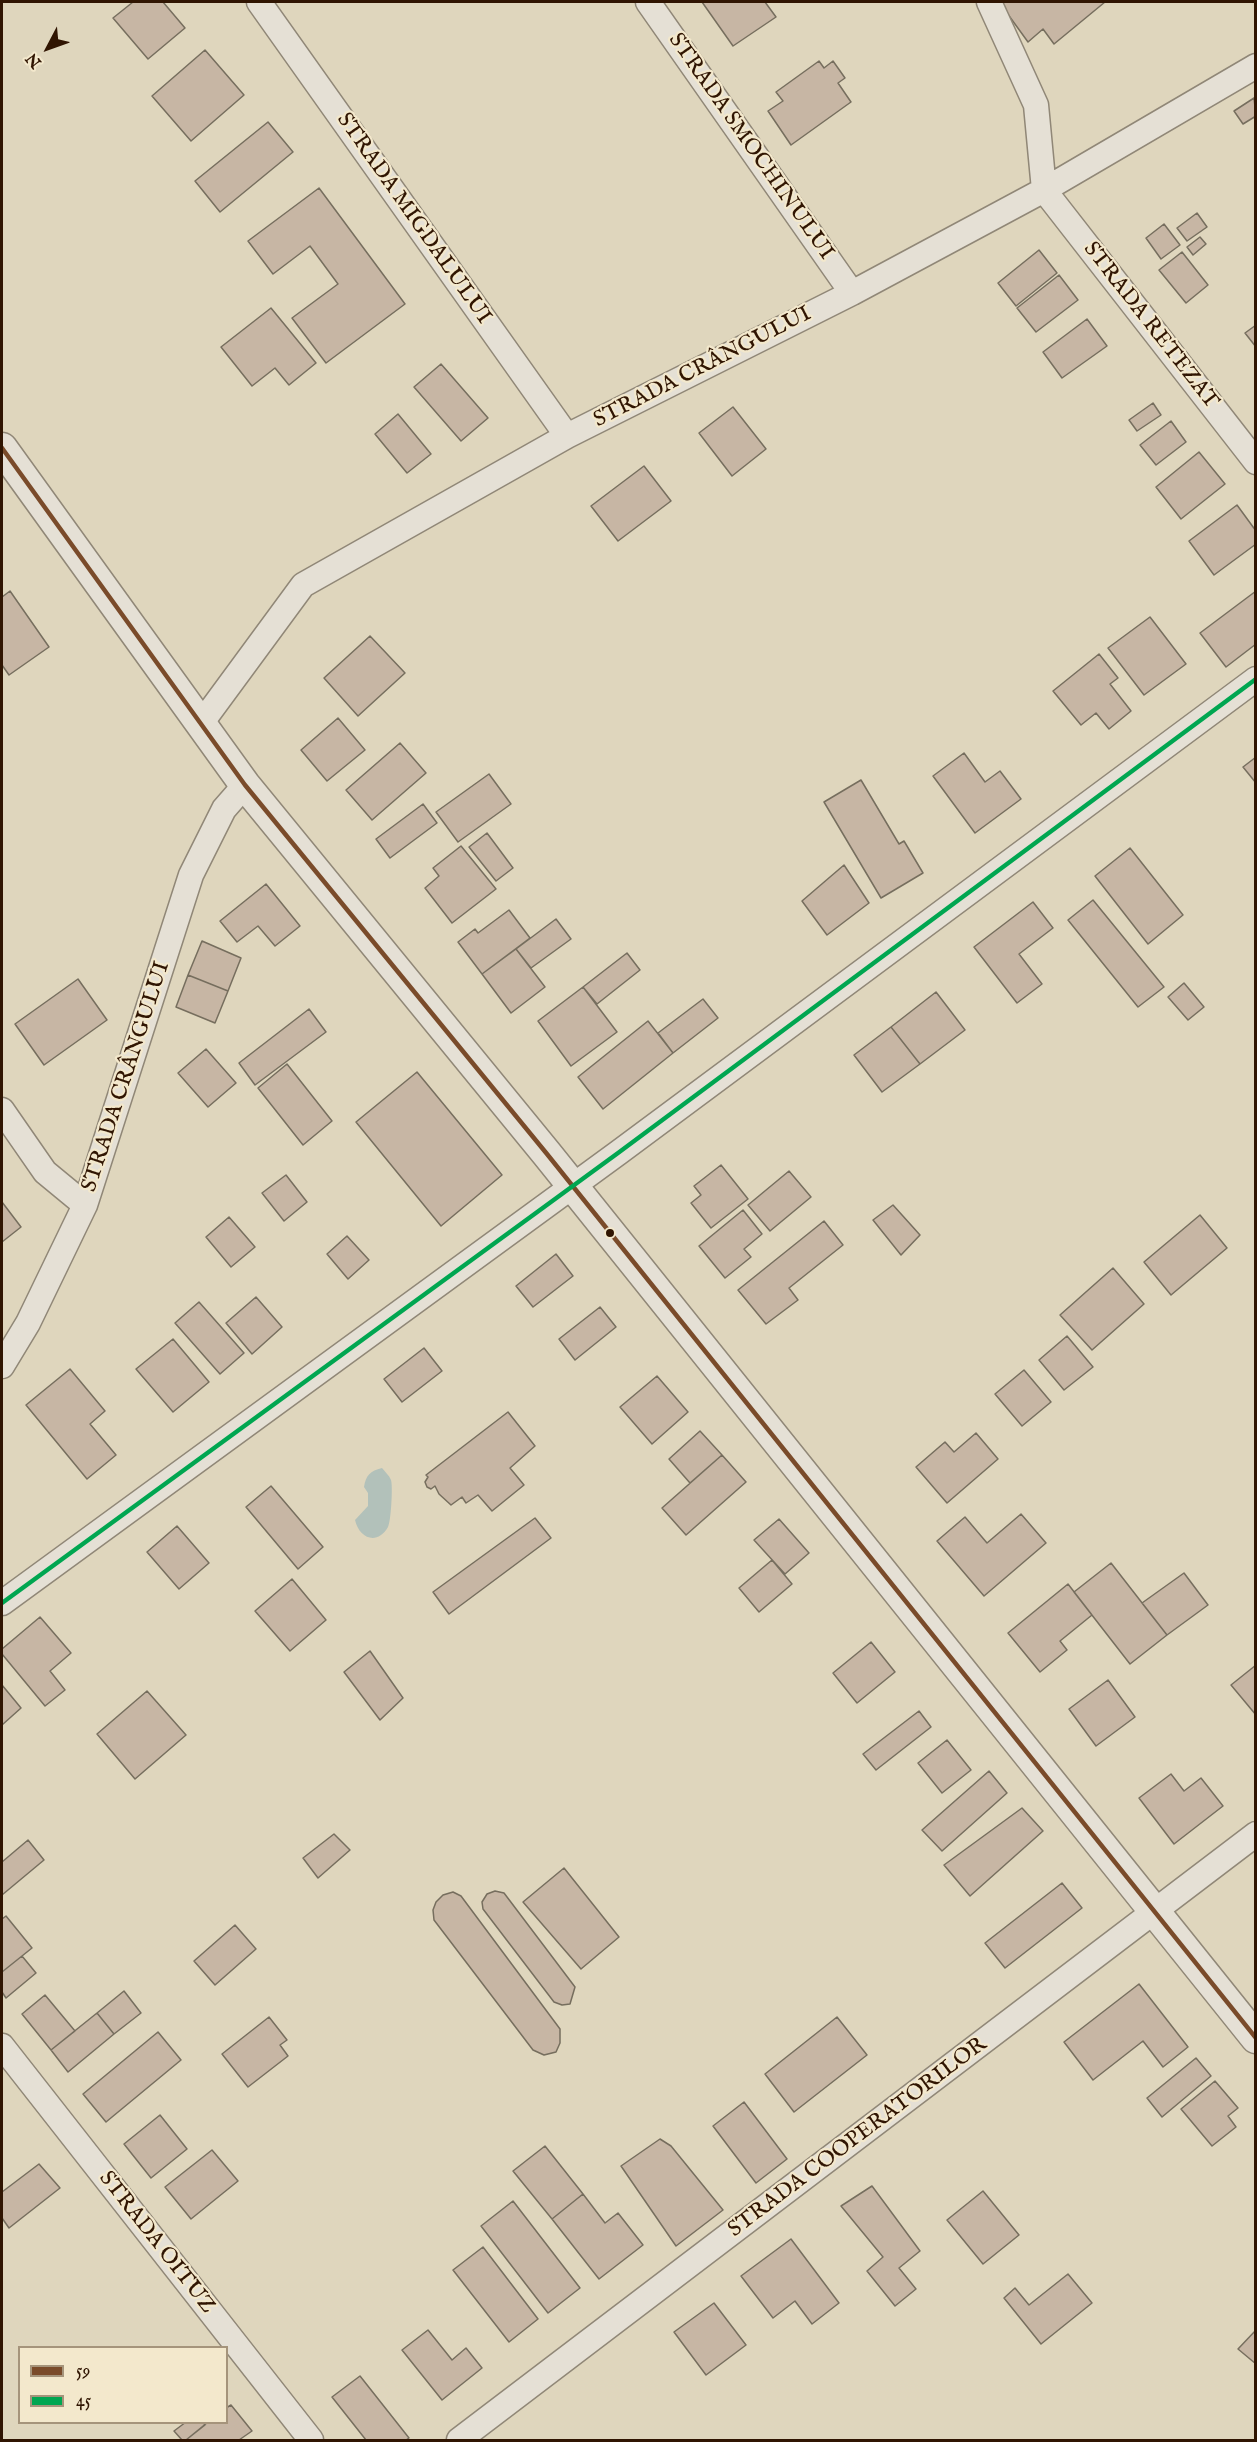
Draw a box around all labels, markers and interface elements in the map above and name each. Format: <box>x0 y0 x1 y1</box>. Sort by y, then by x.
north arrow <box>18 18 78 78</box>
street label: STRADA SMOCHINULUI <box>662 29 838 265</box>
text: N <box>22 48 47 72</box>
street label: STRADA MIGDALULUI <box>330 108 496 330</box>
street label: STRADA RETEZAT <box>1077 237 1223 415</box>
street label: STRADA CRÂNGULUI <box>590 302 816 434</box>
street label: STRADA CRÂNGULUI <box>77 958 177 1196</box>
unlabelled marker <box>604 1227 616 1239</box>
street label: STRADA COOPERATORILOR <box>724 2032 992 2244</box>
street label: STRADA OITUZ <box>92 2167 220 2319</box>
legend <box>18 2346 228 2424</box>
text: 59 <box>76 2360 90 2383</box>
text: 45 <box>76 2390 91 2413</box>

